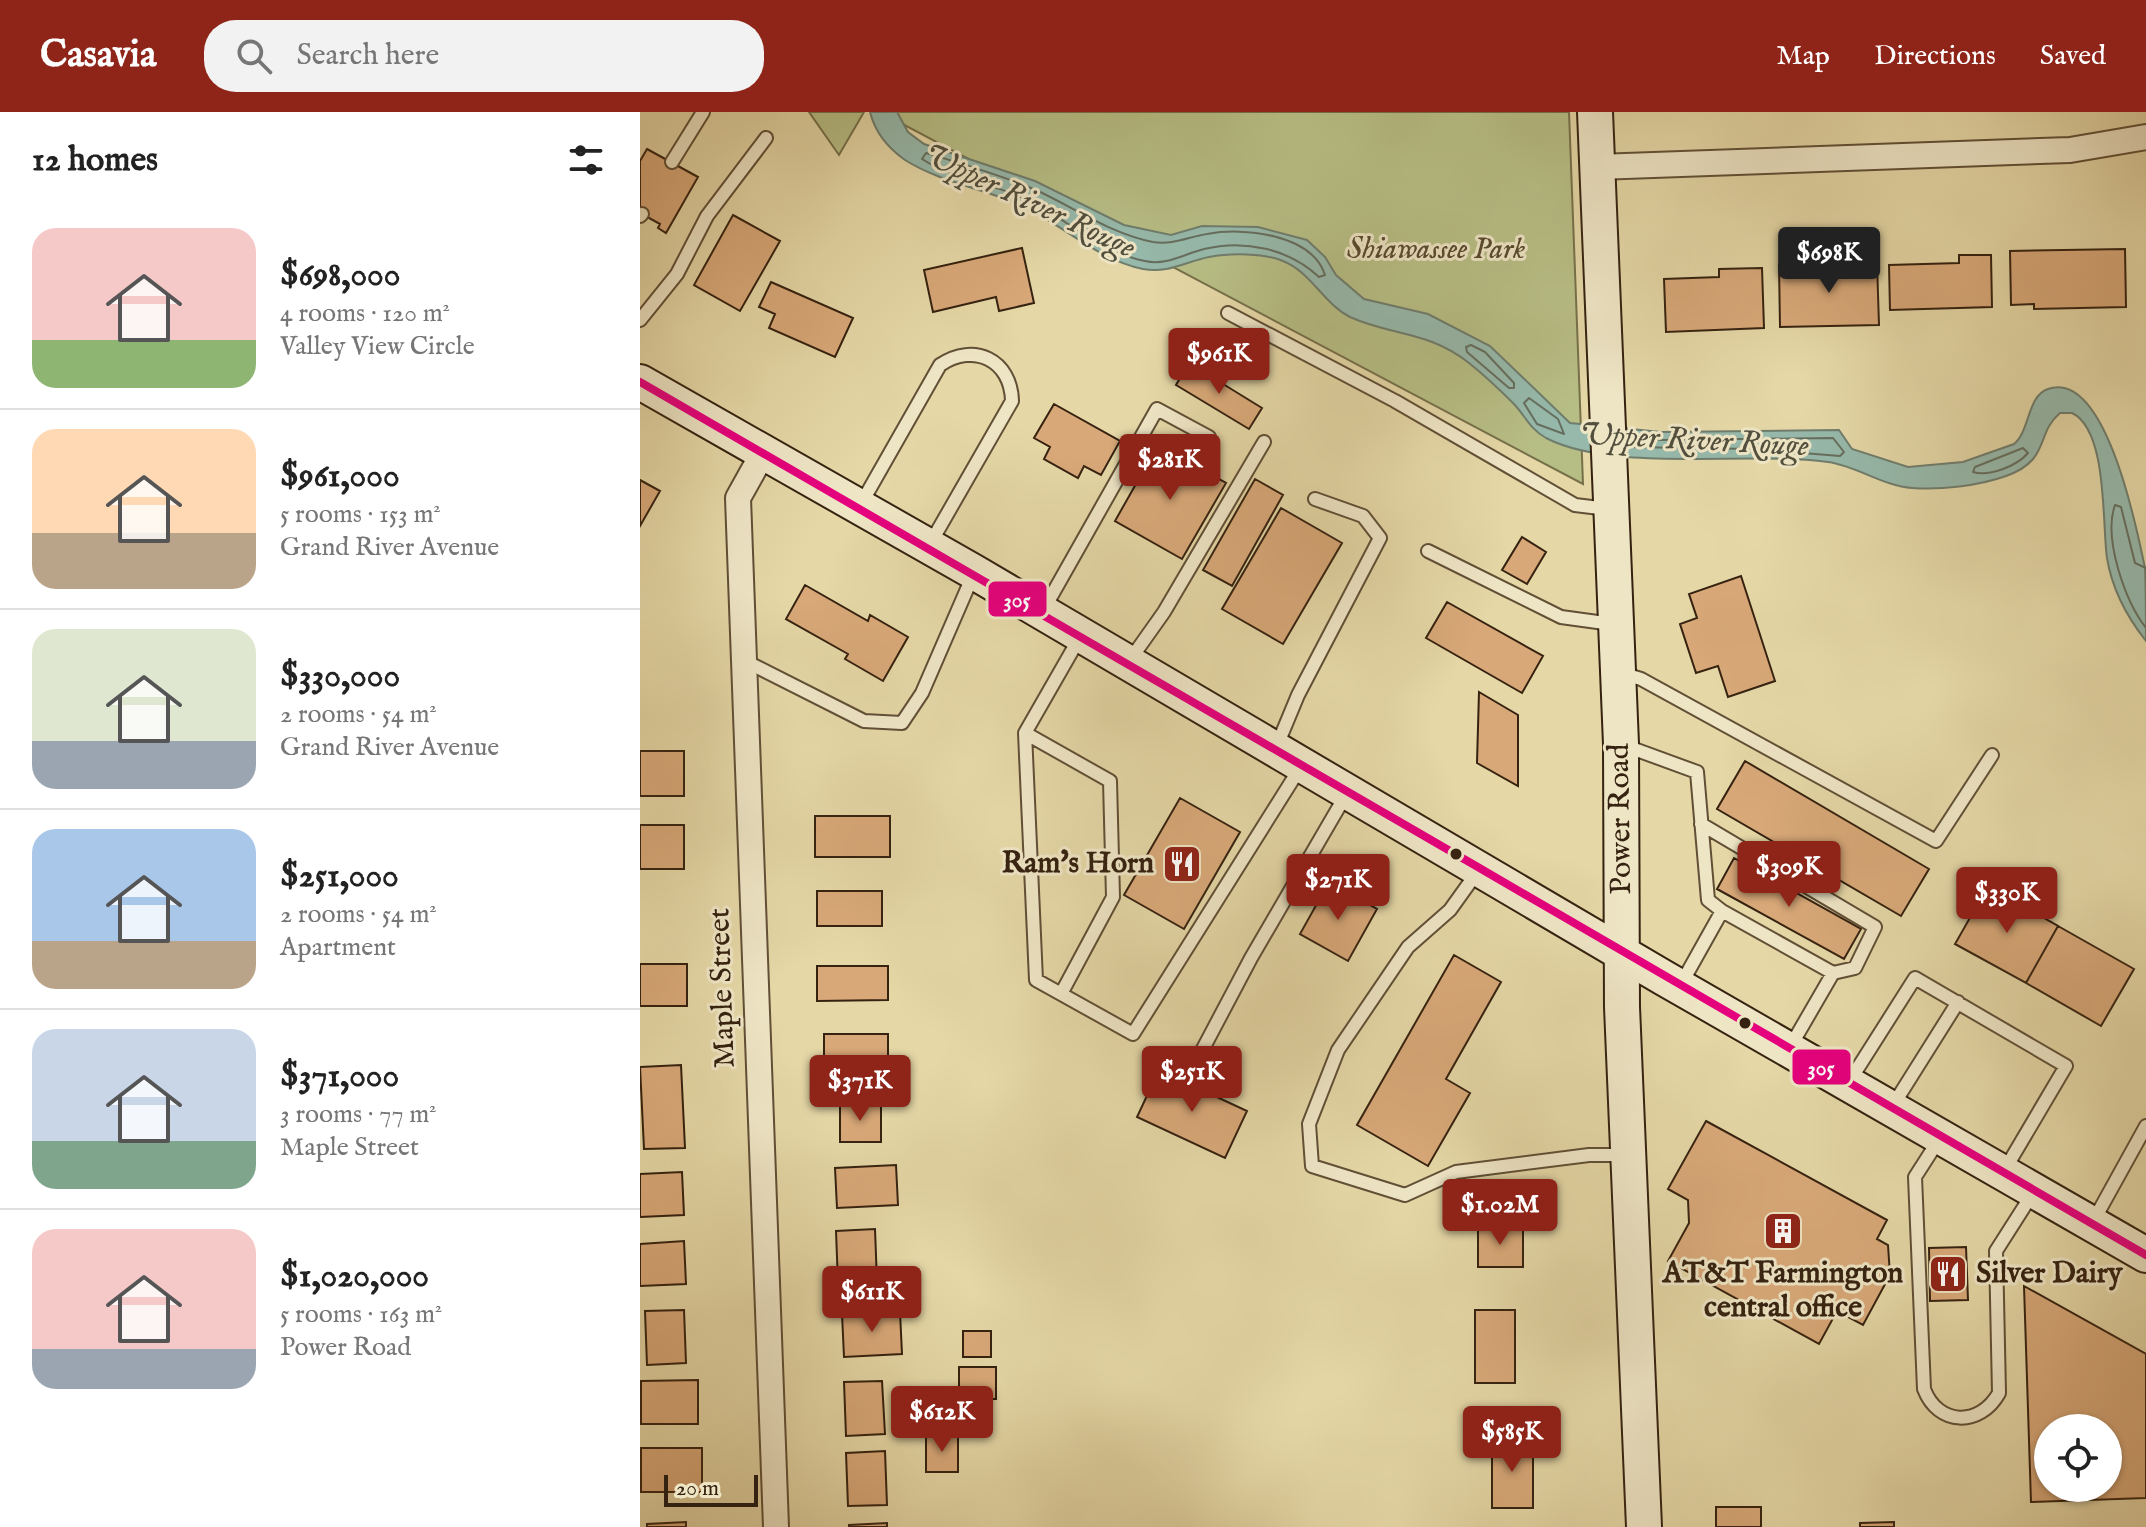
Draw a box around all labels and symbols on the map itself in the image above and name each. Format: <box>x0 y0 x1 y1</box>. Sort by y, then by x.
water label: Upper River Rouge <box>916 135 1142 269</box>
pin: $698K <box>1773 227 1885 295</box>
park label: Shiawassee Park <box>1347 231 1525 269</box>
pin: $961K <box>1163 328 1275 396</box>
water label: Upper River Rouge <box>1578 415 1810 467</box>
pin: $281K <box>1114 434 1226 502</box>
line badge: 305 <box>987 580 1048 618</box>
text: 305 <box>1004 587 1031 615</box>
street label: Power Road <box>1601 742 1641 895</box>
pin: $309K <box>1733 841 1845 909</box>
restaurant icon: Ram's Horn <box>1161 843 1203 885</box>
place label: Ram's Horn <box>1002 845 1154 883</box>
unlabelled marker <box>1448 846 1464 862</box>
pin: $271K <box>1282 854 1394 922</box>
pin: $330K <box>1951 867 2063 935</box>
street label: Maple Street <box>701 907 745 1069</box>
unlabelled marker <box>1737 1015 1753 1031</box>
pin: $251K <box>1136 1046 1248 1114</box>
line badge: 305 <box>1791 1048 1852 1086</box>
pin: $371K <box>804 1055 916 1123</box>
text: 305 <box>1808 1055 1835 1083</box>
pin: $1.02M <box>1435 1179 1565 1247</box>
building icon: AT&T Farmington central office <box>1762 1210 1804 1252</box>
restaurant icon: Silver Dairy <box>1927 1253 1969 1295</box>
place label: AT&T Farmington central office <box>1662 1255 1903 1327</box>
place label: Silver Dairy <box>1976 1255 2124 1293</box>
pin: $611K <box>816 1266 928 1334</box>
pin: $612K <box>886 1386 998 1454</box>
pin: $585K <box>1456 1406 1568 1474</box>
scale bar <box>664 1471 758 1507</box>

